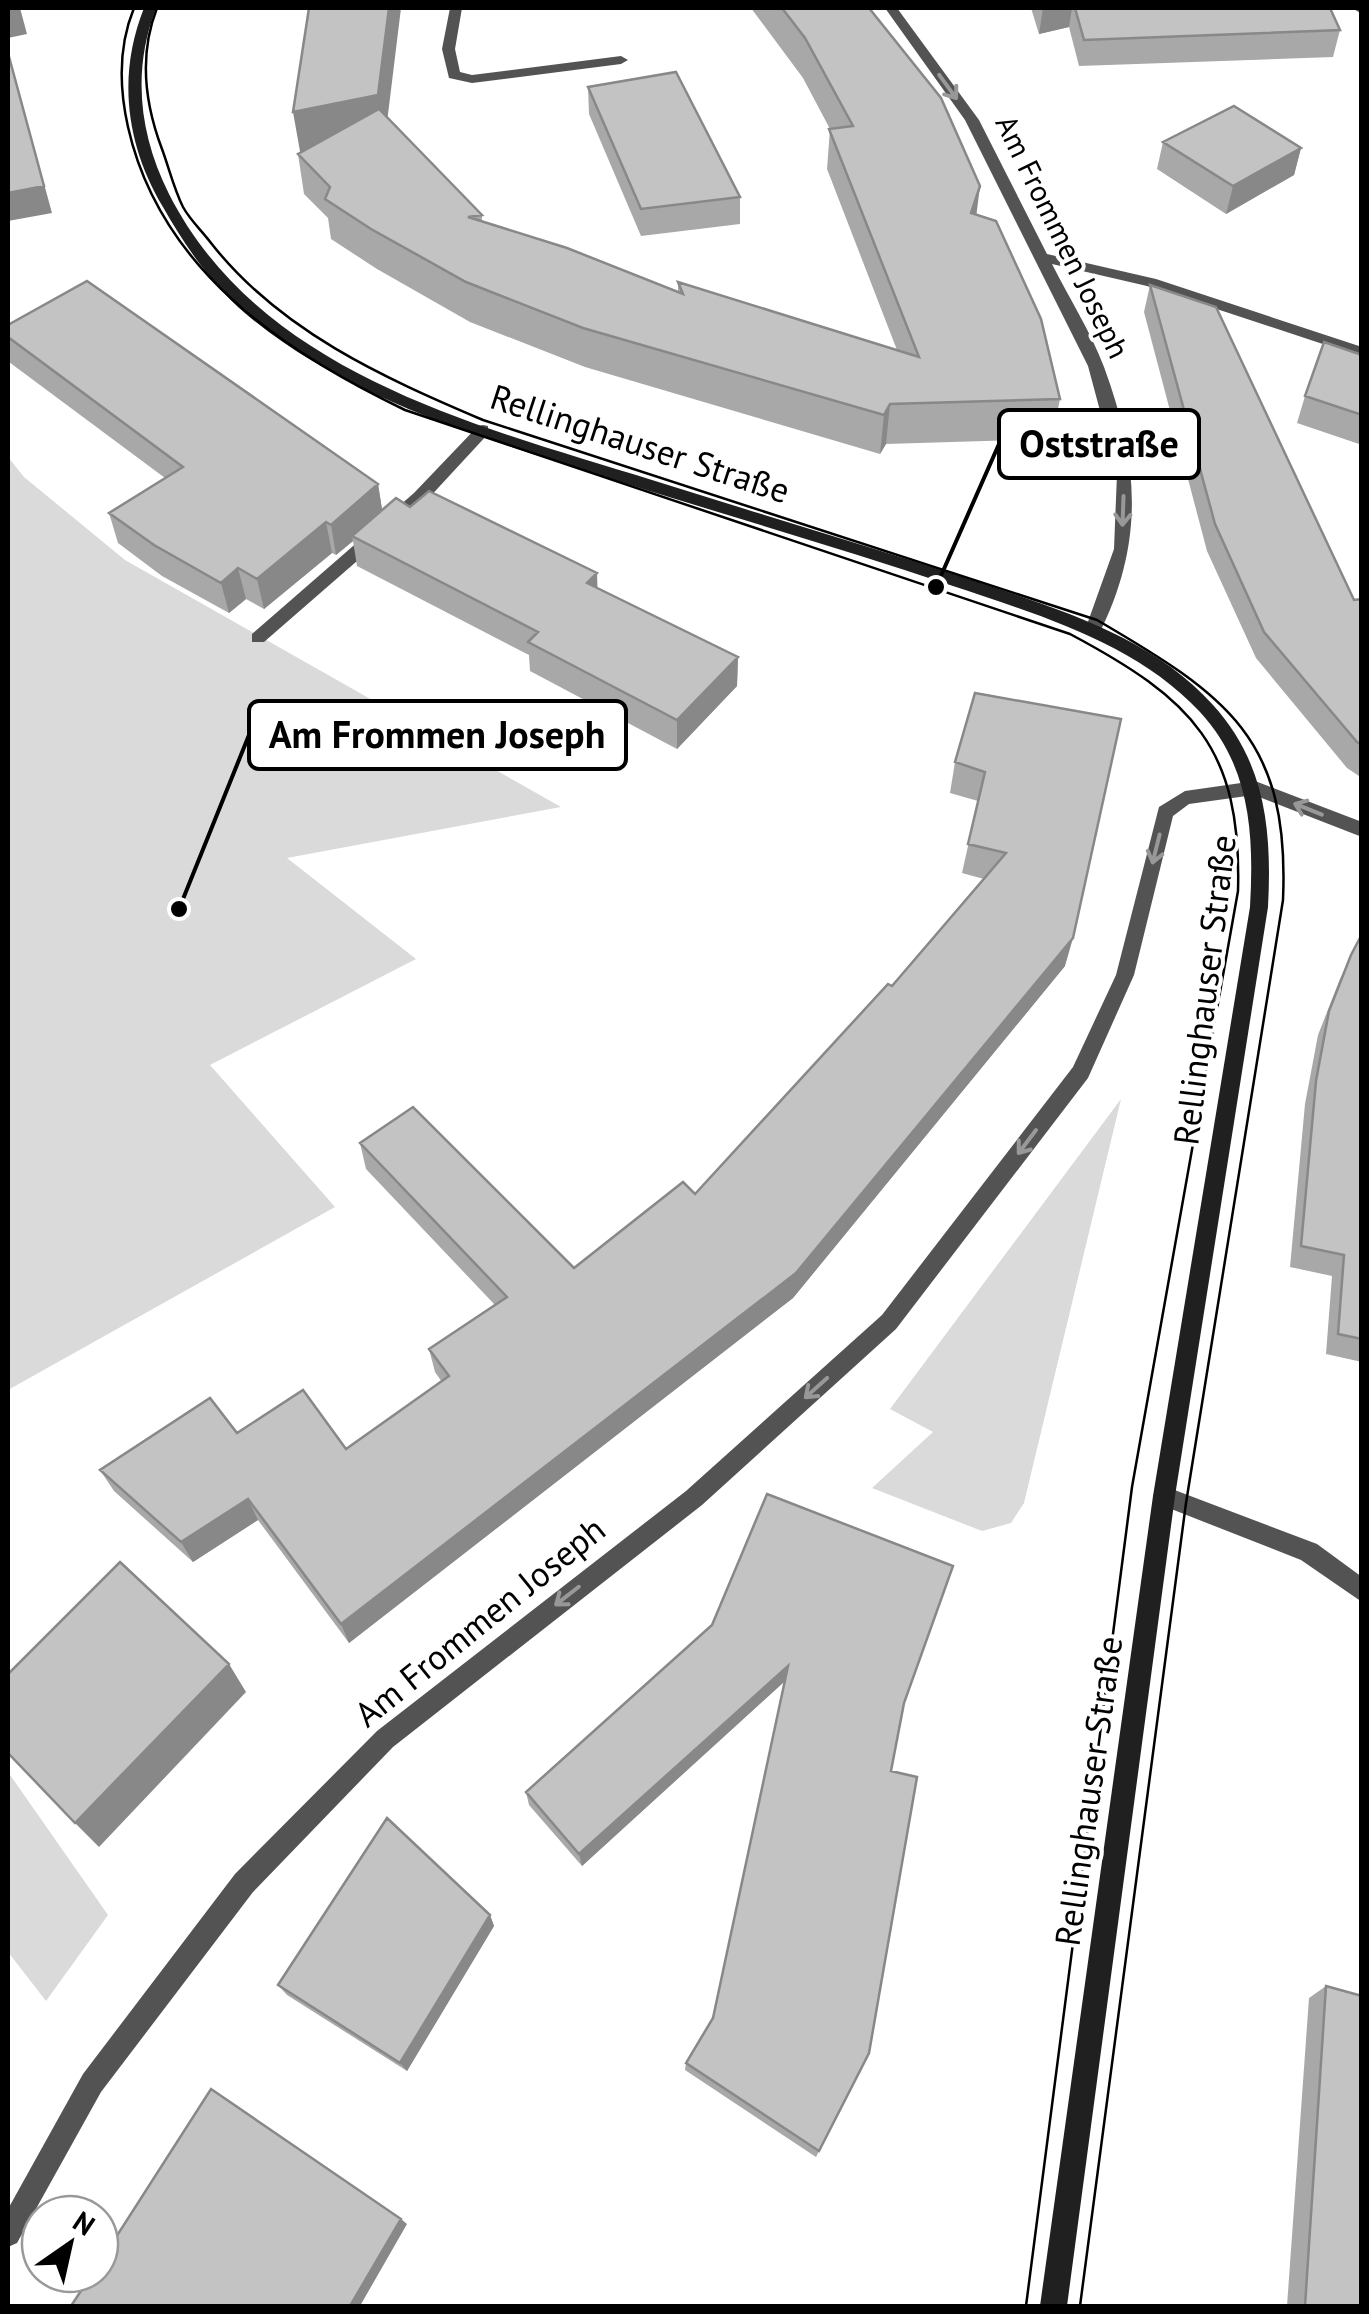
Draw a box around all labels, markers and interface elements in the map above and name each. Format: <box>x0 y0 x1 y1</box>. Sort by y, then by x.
one-way arrow <box>937 73 958 100</box>
street label: Am Frommen Joseph <box>988 109 1139 364</box>
street label: Rellinghauser Straße <box>485 373 796 513</box>
callout: Oststraße <box>999 410 1199 478</box>
text: Oststraße <box>1019 418 1179 467</box>
one-way arrow <box>1114 494 1133 526</box>
callout: Am Frommen Joseph <box>249 701 626 769</box>
text: Am Frommen Joseph <box>269 709 605 758</box>
one-way arrow <box>1293 798 1324 816</box>
one-way arrow <box>1146 832 1164 864</box>
street label: Rellinghauser Straße <box>1162 832 1246 1148</box>
one-way arrow <box>1017 1128 1038 1155</box>
one-way arrow <box>804 1376 829 1399</box>
street label: Am Frommen Joseph <box>345 1506 614 1737</box>
one-way arrow <box>554 1586 581 1607</box>
street label: Rellinghauser Straße <box>1044 1633 1132 1949</box>
north arrow <box>20 2194 120 2294</box>
text: N <box>66 2202 102 2243</box>

